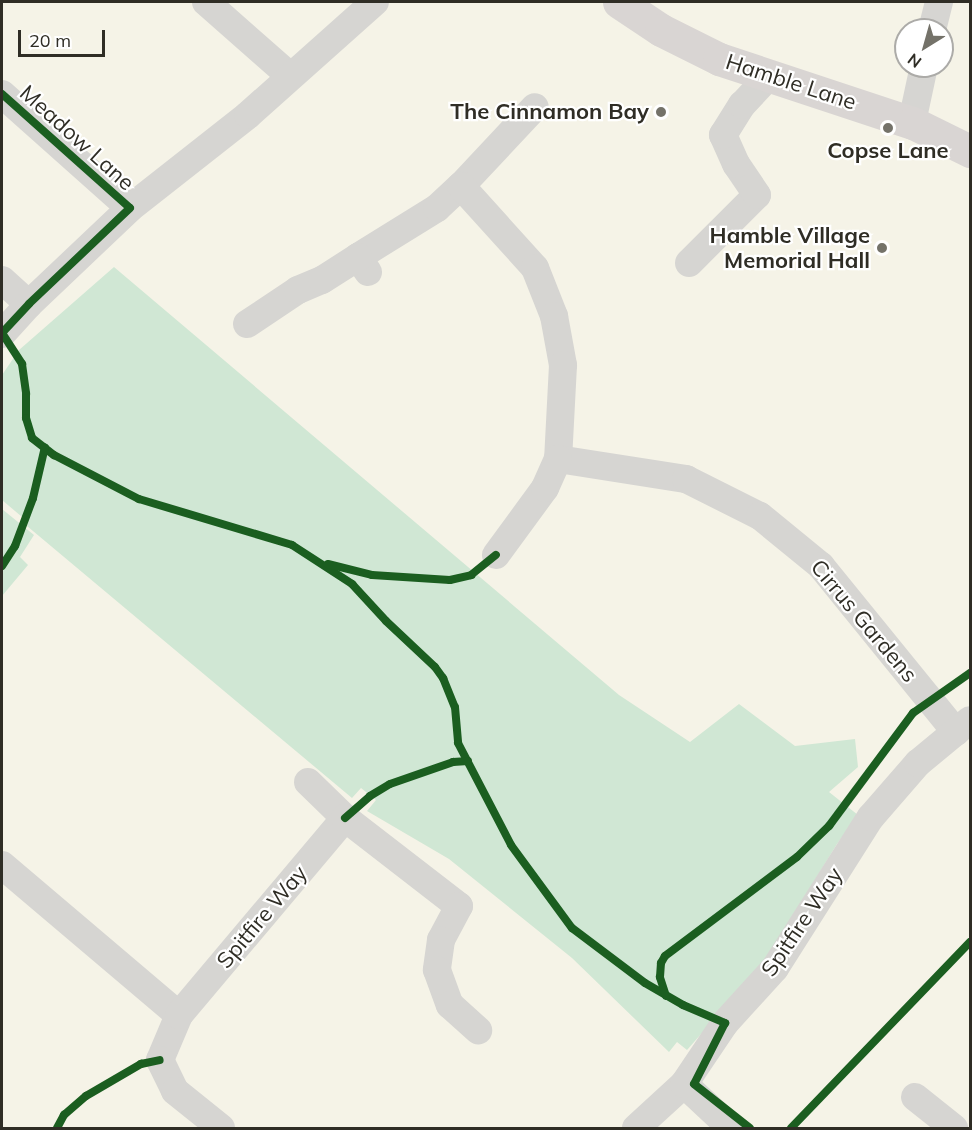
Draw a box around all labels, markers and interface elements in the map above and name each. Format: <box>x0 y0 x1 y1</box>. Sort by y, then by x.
scale bar <box>21 18 108 56</box>
north arrow <box>894 18 954 78</box>
text: 20 m <box>29 29 71 52</box>
street label: Hamble Lane <box>722 49 860 115</box>
text: N <box>904 49 925 72</box>
street label: Meadow Lane <box>14 80 140 196</box>
place label: The Cinnamon Bay <box>450 99 649 125</box>
marker: The Cinnamon Bay <box>654 105 668 119</box>
marker: Copse Lane <box>881 121 895 135</box>
place label: Copse Lane <box>827 138 949 164</box>
place label: Hamble Village Memorial Hall <box>710 222 870 274</box>
marker: Hamble Village Memorial Hall <box>875 241 889 255</box>
street label: Cirrus Gardens <box>805 554 923 688</box>
street label: Spitfire Way <box>211 860 313 974</box>
street label: Spitfire Way <box>756 862 848 982</box>

